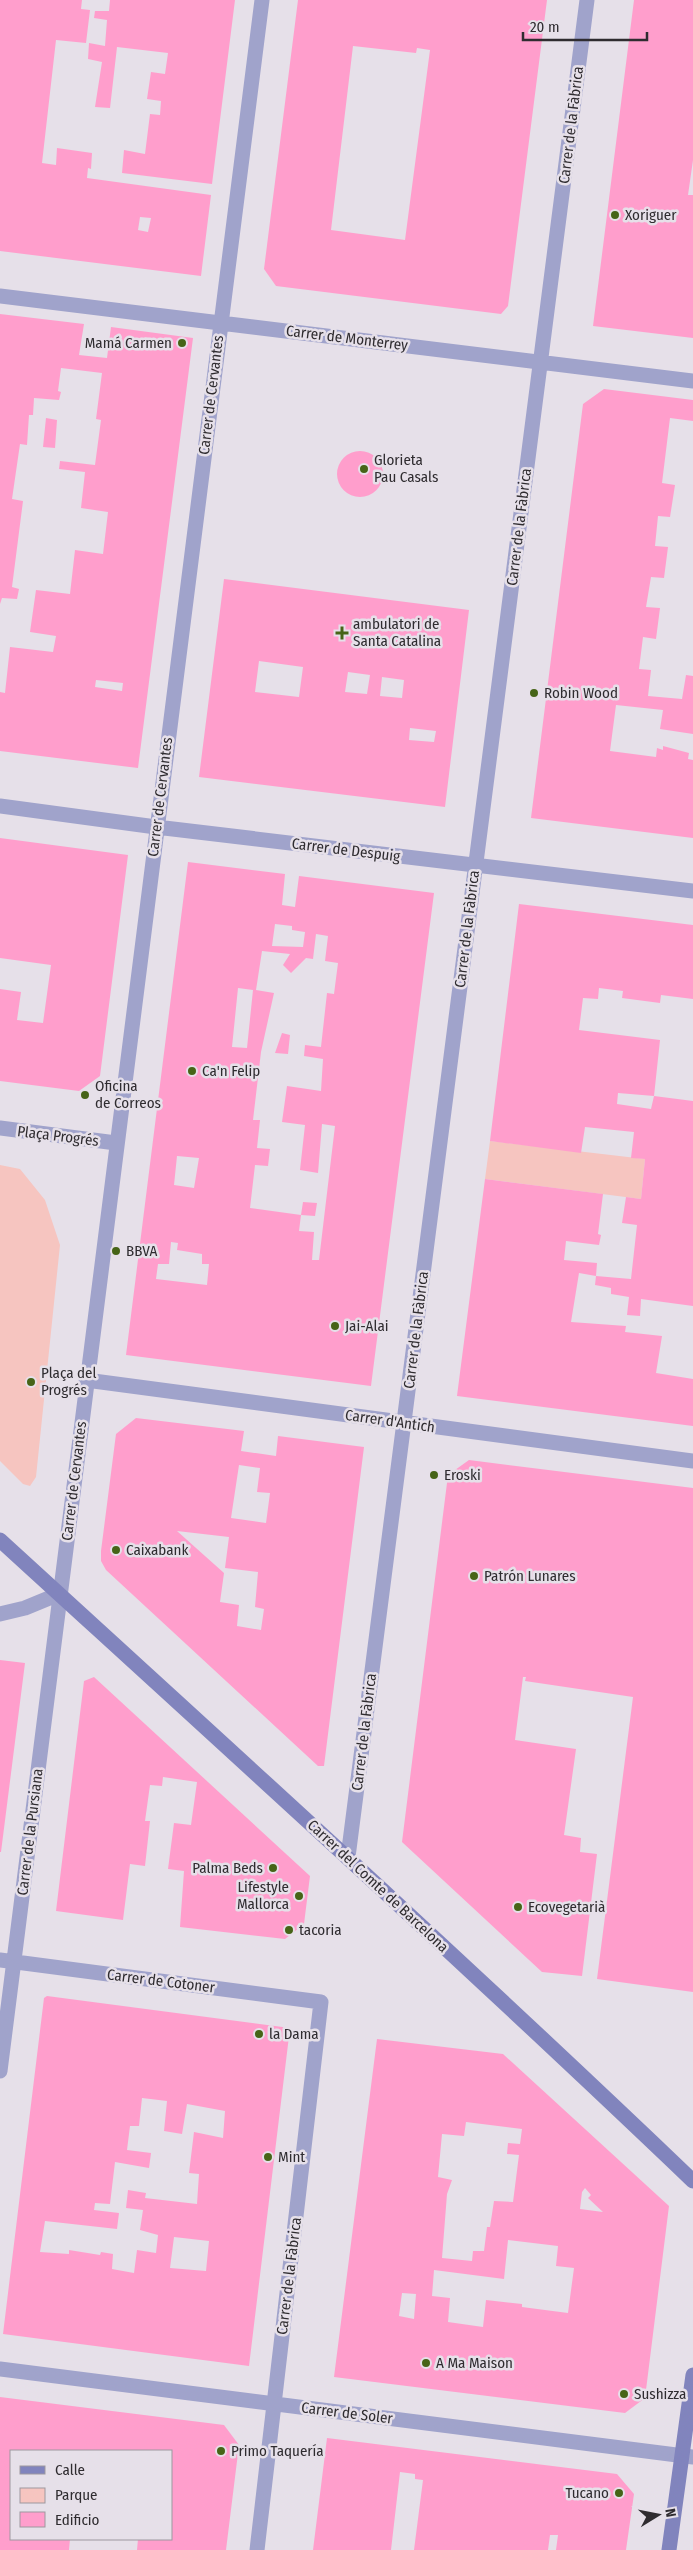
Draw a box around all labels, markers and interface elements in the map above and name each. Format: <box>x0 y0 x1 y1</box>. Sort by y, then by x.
scale bar <box>523 10 647 42</box>
text: 20 m <box>530 18 560 36</box>
street label: Carrer de la Fàbrica <box>555 65 587 185</box>
place label: Xoriguer <box>625 206 677 224</box>
marker: Xoriguer <box>609 209 621 221</box>
street label: Carrer de Monterrey <box>285 322 409 354</box>
place label: Mamá Carmen <box>85 334 172 352</box>
street label: Carrer de Cervantes <box>195 334 227 456</box>
marker: Mamá Carmen <box>176 337 188 349</box>
place label: Glorieta Pau Casals <box>374 451 438 486</box>
marker: Glorieta Pau Casals <box>358 463 370 475</box>
street label: Carrer de la Fàbrica <box>503 467 535 587</box>
place label: ambulatori de Santa Catalina <box>353 615 441 650</box>
marker: ambulatori de Santa Catalina <box>335 626 349 640</box>
place label: Robin Wood <box>544 684 618 702</box>
marker: Robin Wood <box>528 687 540 699</box>
street label: Carrer de Cervantes <box>144 736 176 858</box>
street label: Carrer de Despuig <box>291 834 401 866</box>
street label: Carrer de la Fàbrica <box>451 869 483 989</box>
place label: Ca'n Felip <box>202 1062 260 1080</box>
marker: Ca'n Felip <box>186 1065 198 1077</box>
place label: Oficina de Correos <box>95 1077 161 1112</box>
marker: Oficina de Correos <box>79 1089 91 1101</box>
street label: Plaça Progrés <box>16 1122 100 1150</box>
place label: BBVA <box>126 1242 158 1260</box>
marker: BBVA <box>110 1245 122 1257</box>
street label: Carrer de la Fàbrica <box>400 1270 432 1390</box>
place label: Jai-Alai <box>345 1317 389 1335</box>
marker: Jai-Alai <box>329 1320 341 1332</box>
place label: Plaça del Progrés <box>41 1364 97 1399</box>
marker: Plaça del Progrés <box>25 1376 37 1388</box>
street label: Carrer d'Antich <box>344 1406 436 1436</box>
street label: Carrer de Cervantes <box>58 1420 90 1542</box>
place label: Eroski <box>444 1466 481 1484</box>
marker: Eroski <box>428 1469 440 1481</box>
place label: Caixabank <box>126 1541 188 1559</box>
marker: Caixabank <box>110 1544 122 1556</box>
place label: Patrón Lunares <box>484 1567 576 1585</box>
marker: Patrón Lunares <box>468 1570 480 1582</box>
street label: Carrer de la Fàbrica <box>348 1672 380 1792</box>
street label: Carrer de la Pursiana <box>13 1767 47 1897</box>
street label: Carrer del Comte de Barcelona <box>304 1816 452 1956</box>
place label: Palma Beds <box>192 1859 263 1877</box>
marker: Palma Beds <box>267 1862 279 1874</box>
place label: Lifestyle Mallorca <box>237 1878 289 1913</box>
marker: Lifestyle Mallorca <box>293 1890 305 1902</box>
place label: Ecovegetarià <box>528 1898 605 1916</box>
marker: Ecovegetarià <box>512 1901 524 1913</box>
place label: tacoria <box>299 1921 342 1939</box>
marker: tacoria <box>283 1924 295 1936</box>
street label: Carrer de Cotoner <box>106 1965 217 1997</box>
place label: la Dama <box>269 2025 319 2043</box>
marker: la Dama <box>253 2028 265 2040</box>
place label: Mint <box>278 2148 305 2166</box>
marker: Mint <box>262 2151 274 2163</box>
street label: Carrer de la Fàbrica <box>273 2216 305 2336</box>
place label: A Ma Maison <box>436 2354 513 2372</box>
marker: A Ma Maison <box>420 2357 432 2369</box>
place label: Sushizza <box>634 2385 686 2403</box>
marker: Sushizza <box>618 2388 630 2400</box>
street label: Carrer de Soler <box>300 2398 394 2428</box>
place label: Primo Taquería <box>231 2442 324 2460</box>
marker: Primo Taquería <box>215 2445 227 2457</box>
legend <box>10 2450 172 2540</box>
text: Calle <box>55 2461 85 2479</box>
place label: Tucano <box>565 2484 609 2502</box>
text: Parque <box>55 2486 98 2504</box>
marker: Tucano <box>613 2487 625 2499</box>
north arrow <box>633 2490 683 2540</box>
text: N <box>661 2507 679 2518</box>
text: Edificio <box>55 2511 100 2529</box>

